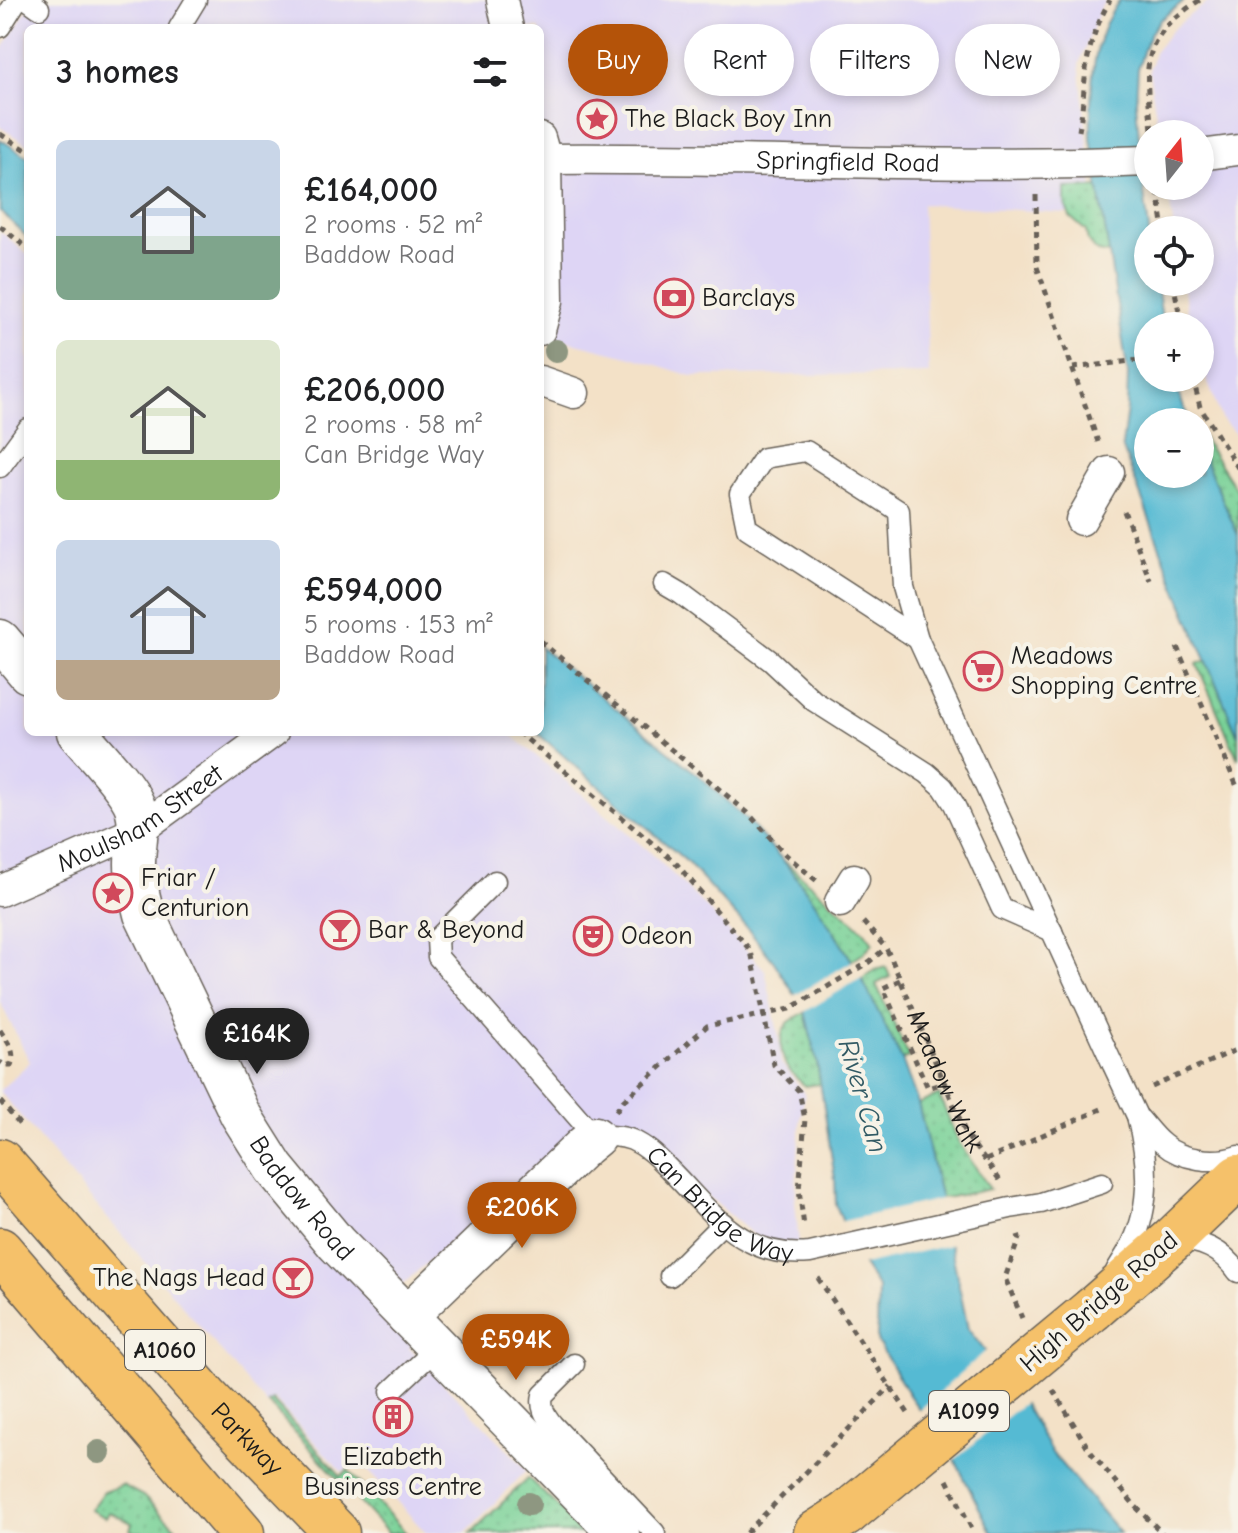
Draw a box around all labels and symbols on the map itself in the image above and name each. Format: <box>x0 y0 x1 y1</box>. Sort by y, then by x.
place icon: The Black Boy Inn <box>576 98 618 140</box>
place label: The Black Boy Inn <box>625 104 832 134</box>
north arrow <box>1134 120 1214 200</box>
street label: Springfield Road <box>756 146 940 179</box>
bank icon: Barclays <box>653 277 695 319</box>
place label: Barclays <box>702 283 795 313</box>
place label: Meadows Shopping Centre <box>1011 641 1197 701</box>
supermarket icon: Meadows Shopping Centre <box>962 650 1004 692</box>
street label: Moulsham Street <box>53 758 230 879</box>
place label: Friar / Centurion <box>141 863 249 923</box>
place icon: Friar / Centurion <box>92 872 134 914</box>
bar icon: Bar & Beyond <box>319 909 361 951</box>
place label: Bar & Beyond <box>368 915 524 945</box>
theatre icon: Odeon <box>572 915 614 957</box>
place label: Odeon <box>621 921 693 951</box>
street label: Meadow Walk <box>900 1005 989 1159</box>
pin: £164K <box>201 1008 313 1076</box>
water label: River Can <box>832 1036 894 1156</box>
street label: Baddow Road <box>243 1131 360 1267</box>
street label: Can Bridge Way <box>640 1140 795 1269</box>
pin: £206K <box>466 1182 578 1250</box>
street label: High Bridge Road <box>1014 1225 1184 1379</box>
bar icon: The Nags Head <box>272 1257 314 1299</box>
place label: The Nags Head <box>93 1263 265 1293</box>
pin: £594K <box>460 1314 572 1382</box>
road number: A1060 <box>125 1330 205 1370</box>
road number: A1099 <box>929 1391 1009 1431</box>
building icon: Elizabeth Business Centre <box>372 1396 414 1438</box>
street label: Parkway <box>205 1397 289 1482</box>
place label: Elizabeth Business Centre <box>304 1442 482 1502</box>

